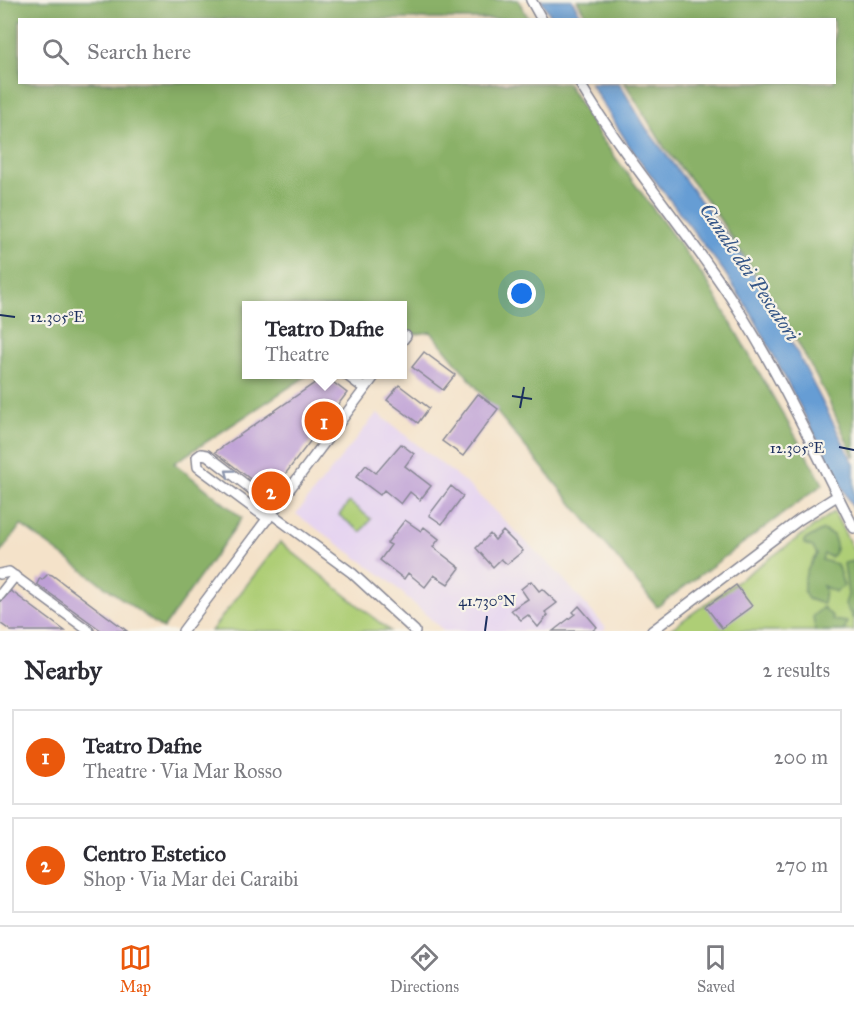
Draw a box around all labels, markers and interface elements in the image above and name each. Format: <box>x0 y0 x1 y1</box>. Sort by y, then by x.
search box <box>18 18 836 84</box>
icon: search <box>39 35 72 68</box>
text: Search here <box>87 38 191 65</box>
water label: Canale dei Pescatori <box>695 198 805 346</box>
your location <box>507 279 536 308</box>
popup <box>242 301 407 379</box>
text: 12.305°E <box>30 308 85 326</box>
text: Teatro Dafne <box>265 315 384 342</box>
text: Theatre <box>265 342 329 366</box>
pin: 1 <box>304 398 344 444</box>
text: 12.305°E <box>770 439 825 457</box>
pin: 2 <box>252 468 290 514</box>
one-way arrow <box>225 469 236 480</box>
text: 41.730°N <box>458 592 516 610</box>
text: Nearby <box>24 654 102 686</box>
text: 2 results <box>762 658 830 682</box>
text: Teatro Dafne <box>83 732 202 759</box>
text: 1 <box>42 745 49 769</box>
text: 200 m <box>774 745 828 769</box>
text: Theatre · Via Mar Rosso <box>83 759 282 783</box>
text: Centro Estetico <box>83 840 226 867</box>
text: 2 <box>41 853 50 877</box>
text: 270 m <box>775 853 828 877</box>
text: Shop · Via Mar dei Caraibi <box>83 867 299 891</box>
tab: Map <box>119 941 152 996</box>
tab: Directions <box>390 941 459 996</box>
tab: Saved <box>697 941 735 996</box>

